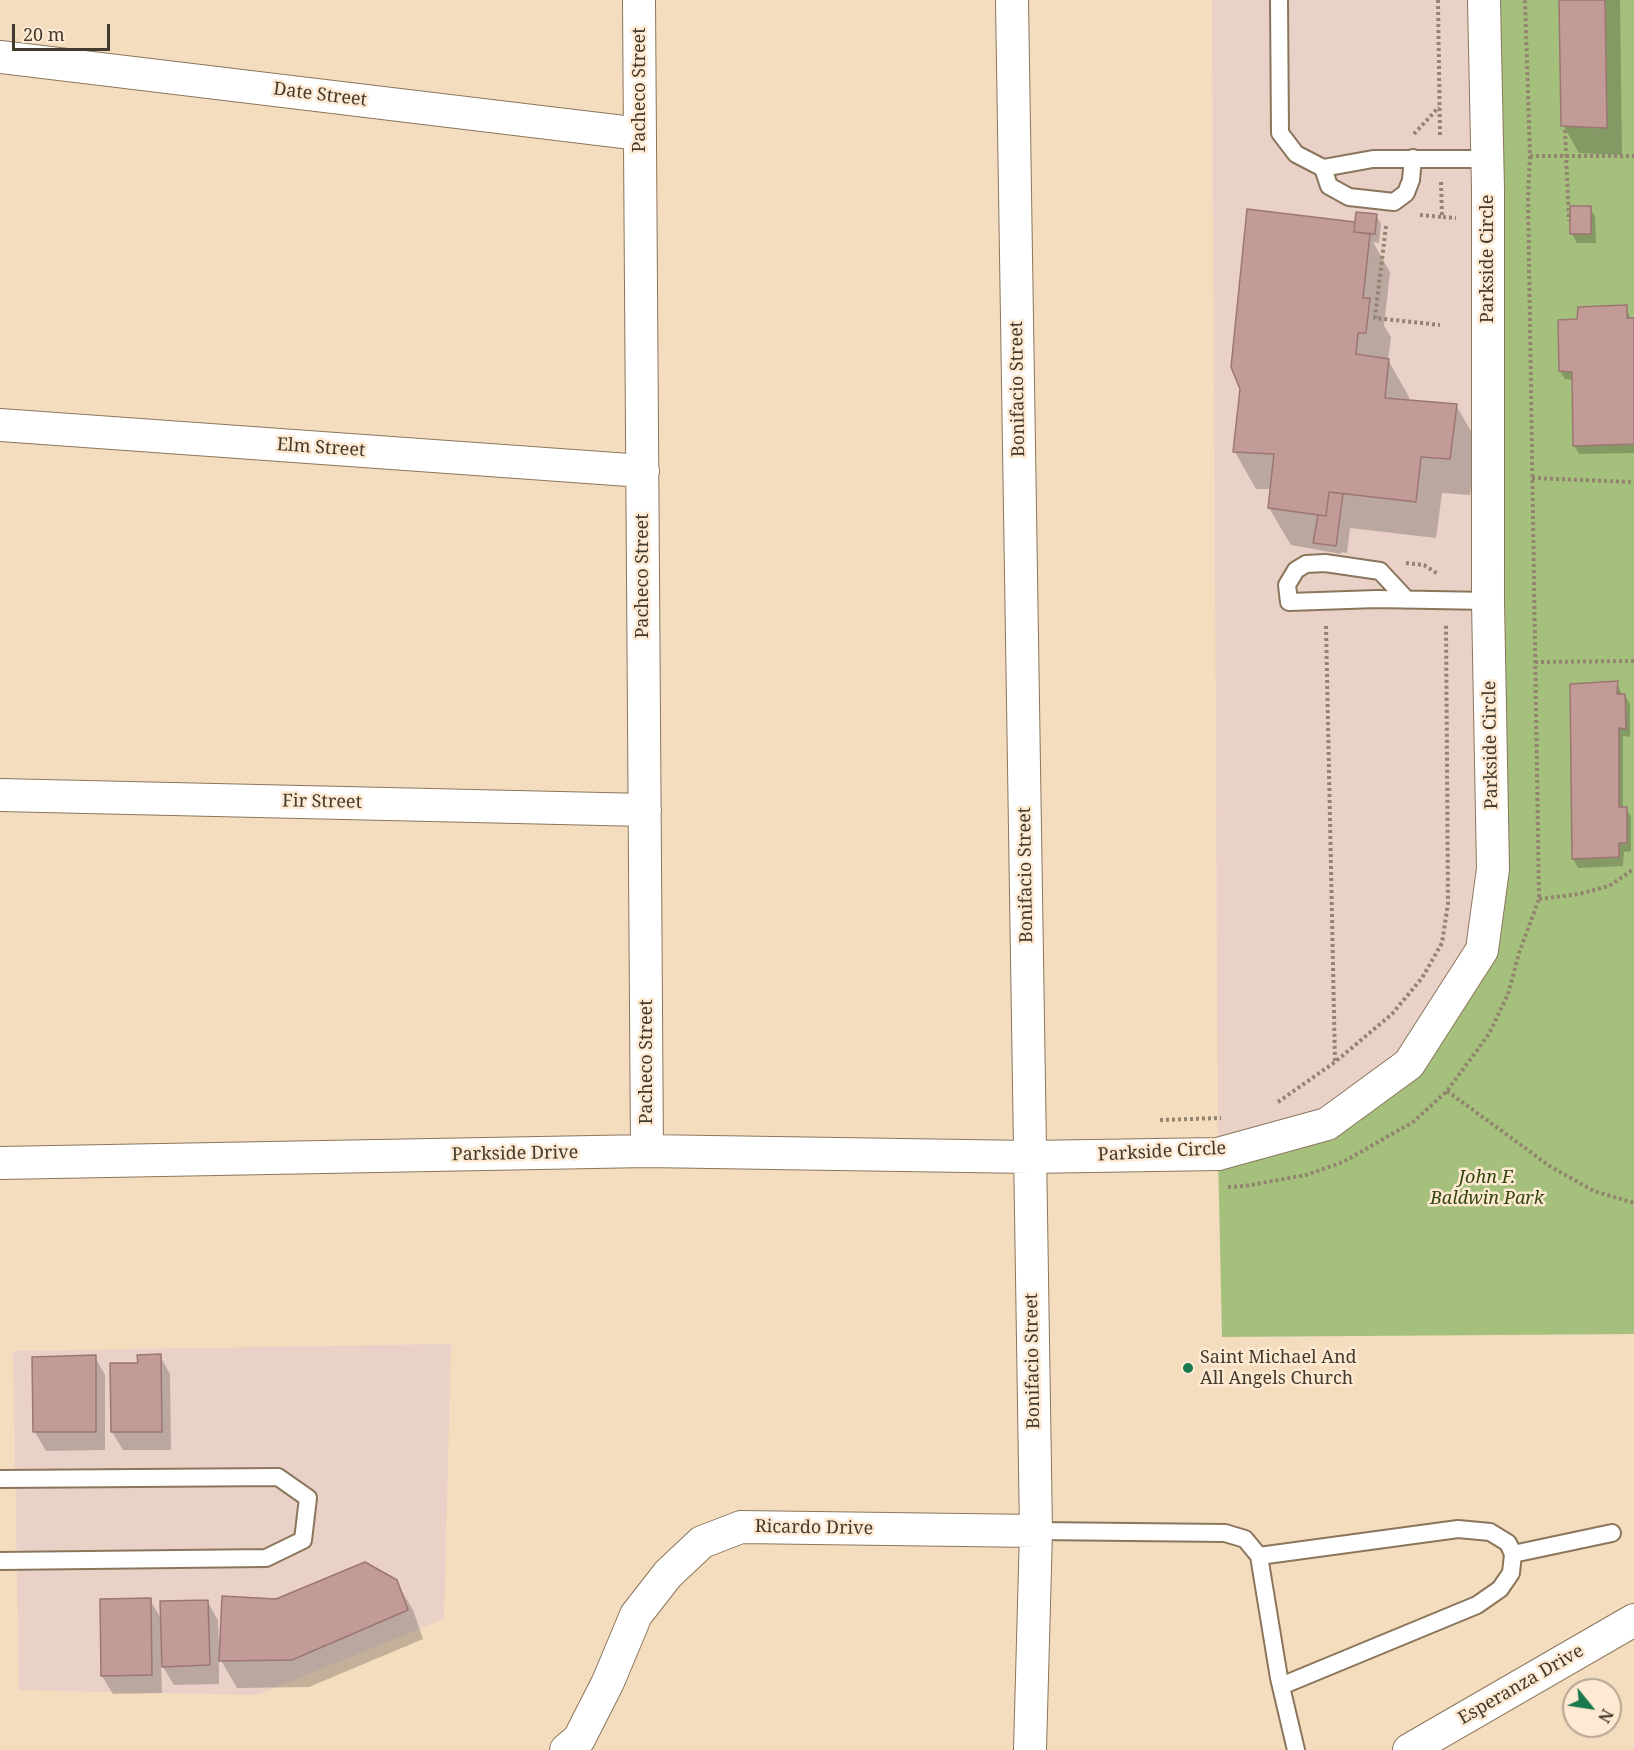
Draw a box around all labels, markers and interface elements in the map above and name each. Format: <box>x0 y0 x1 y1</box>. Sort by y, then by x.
scale bar <box>15 12 112 50</box>
text: 20 m <box>23 22 65 46</box>
street label: Pacheco Street <box>629 27 651 153</box>
street label: Date Street <box>272 79 368 111</box>
street label: Parkside Circle <box>1477 195 1499 323</box>
street label: Bonifacio Street <box>1006 321 1030 457</box>
street label: Elm Street <box>276 434 366 462</box>
street label: Pacheco Street <box>632 513 654 639</box>
street label: Parkside Circle <box>1479 681 1503 809</box>
street label: Fir Street <box>282 791 362 813</box>
street label: Bonifacio Street <box>1014 807 1038 943</box>
street label: Pacheco Street <box>636 999 658 1125</box>
street label: Parkside Circle <box>1097 1138 1227 1166</box>
street label: Parkside Drive <box>452 1142 578 1166</box>
park label: John F. Baldwin Park <box>1430 1167 1544 1210</box>
street label: Bonifacio Street <box>1021 1293 1045 1429</box>
place label: Saint Michael And All Angels Church <box>1200 1347 1357 1390</box>
marker: Saint Michael And All Angels Church <box>1181 1361 1195 1375</box>
street label: Ricardo Drive <box>755 1516 873 1540</box>
street label: Esperanza Drive <box>1454 1640 1588 1730</box>
north arrow <box>1562 1678 1622 1738</box>
text: N <box>1593 1705 1619 1727</box>

